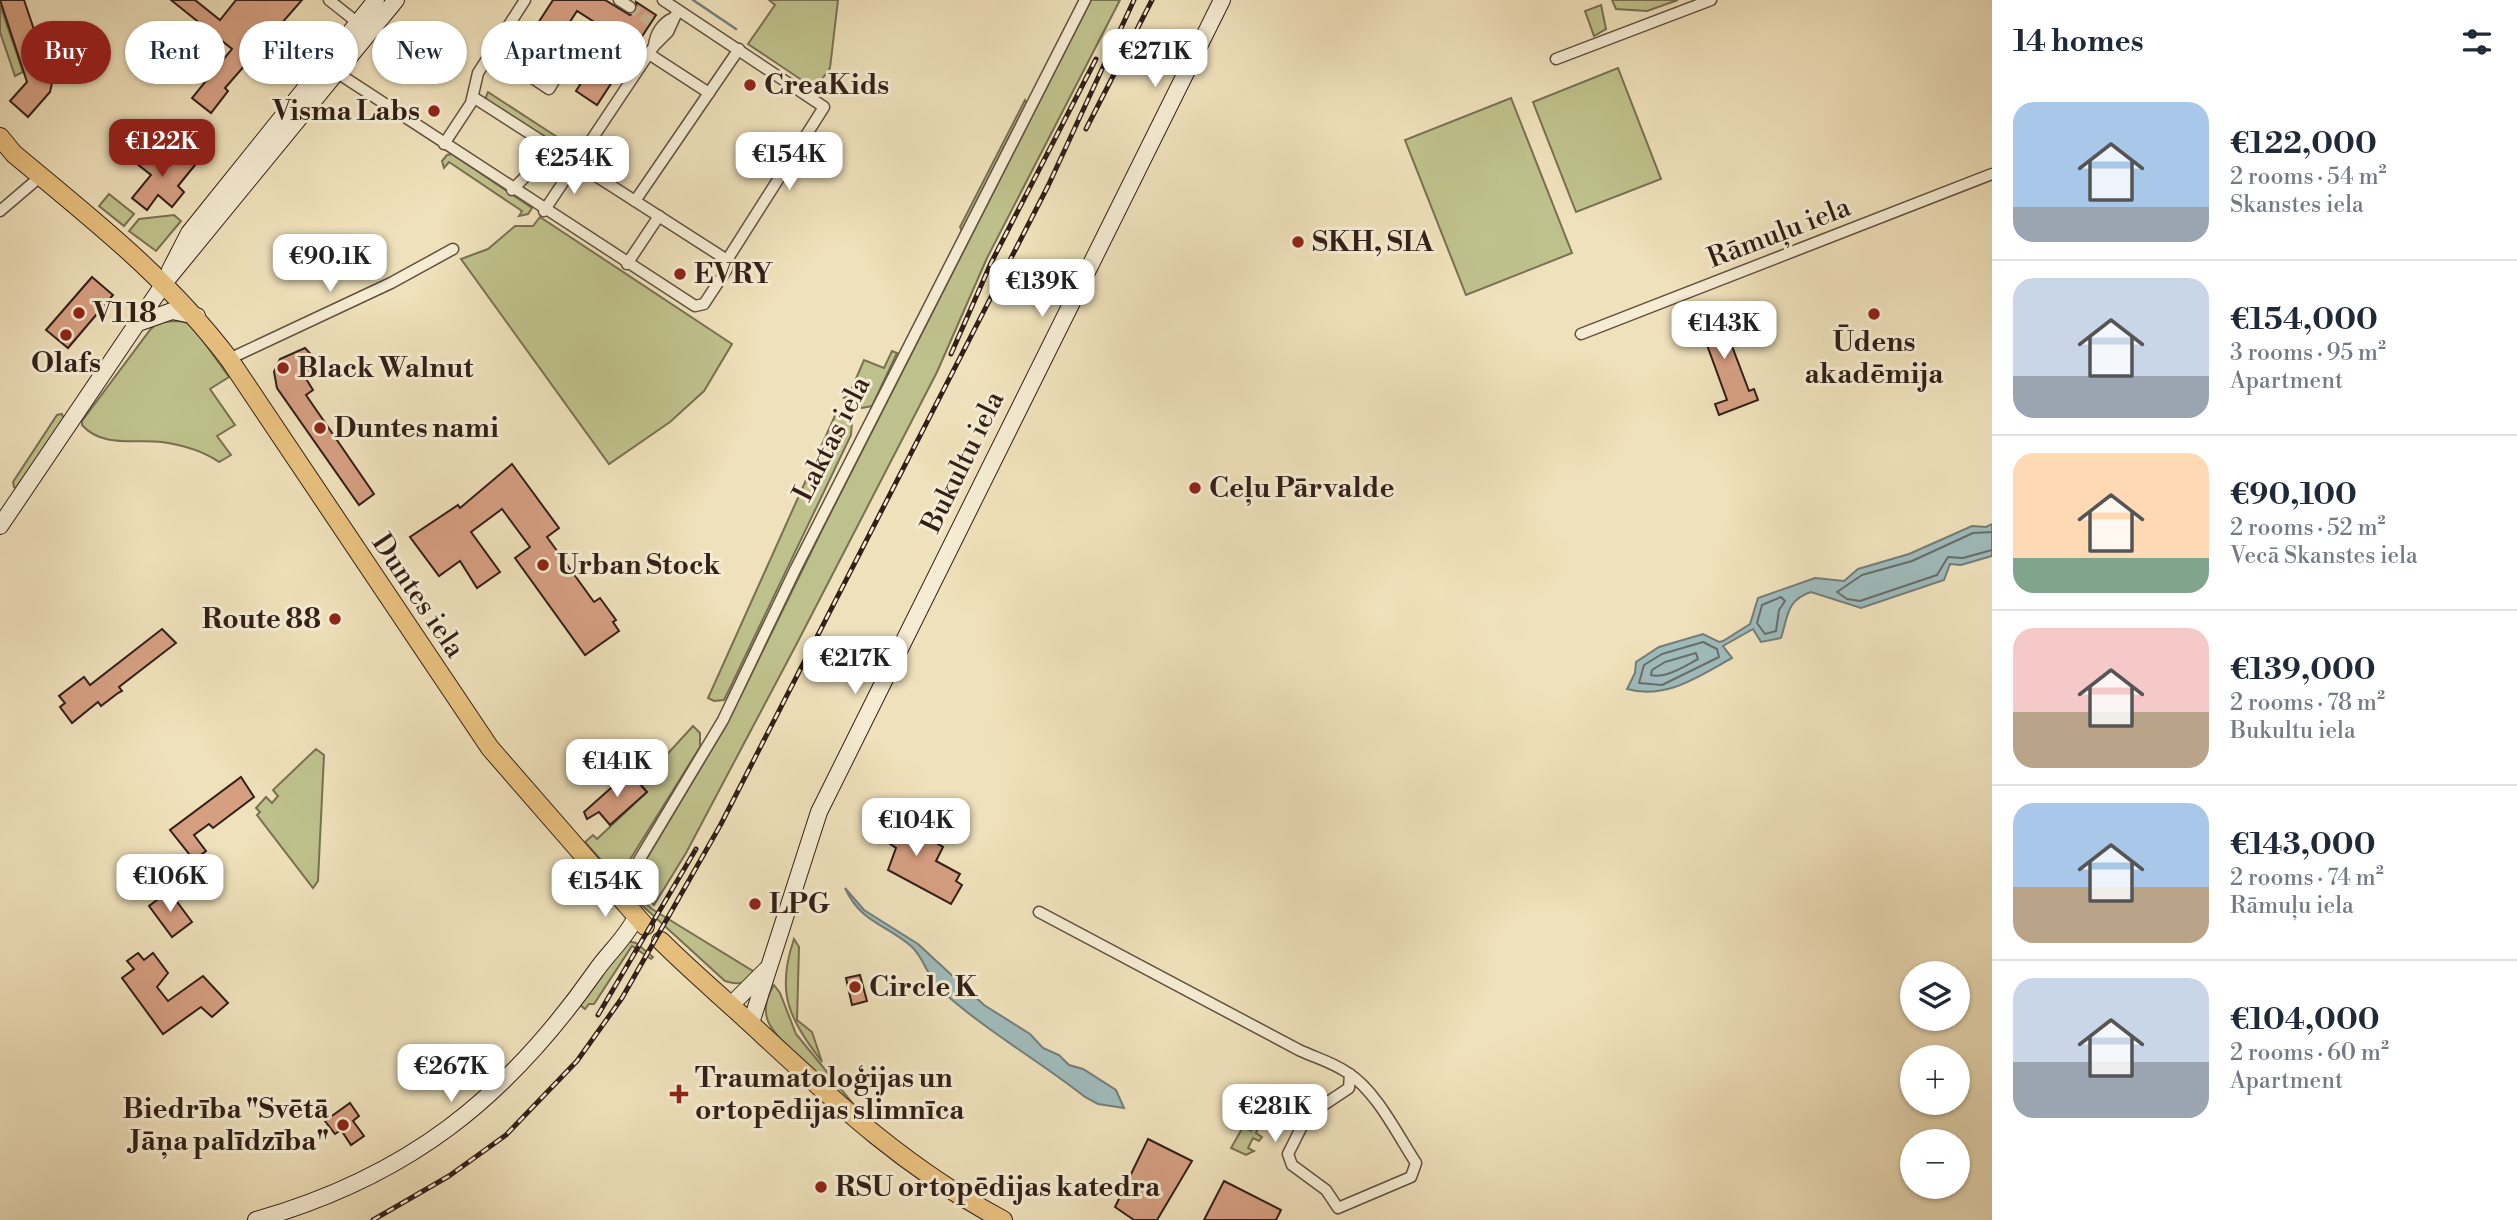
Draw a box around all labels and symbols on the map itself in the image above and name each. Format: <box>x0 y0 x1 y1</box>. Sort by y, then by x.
pin: €271K <box>1106 29 1204 89</box>
place label: CreaKids <box>764 68 889 103</box>
marker: CreaKids <box>742 77 758 93</box>
place label: Visma Labs <box>271 94 420 129</box>
marker: Visma Labs <box>426 103 442 119</box>
pin: €122K <box>113 120 211 179</box>
pin: €154K <box>740 132 838 192</box>
pin: €254K <box>525 136 623 196</box>
street label: Rāmuļu iela <box>1702 189 1856 276</box>
place label: SKH, SIA <box>1312 225 1435 260</box>
pin: €90.1K <box>273 234 387 294</box>
marker: SKH, SIA <box>1290 234 1306 250</box>
place label: EVRY <box>694 257 773 292</box>
pin: €139K <box>993 260 1091 319</box>
marker: EVRY <box>672 266 688 282</box>
place label: V118 <box>92 296 157 331</box>
pin: €143K <box>1675 302 1773 361</box>
marker: V118 <box>71 305 87 321</box>
marker: Ūdens akadēmija <box>1866 306 1882 322</box>
place label: Ūdens akadēmija <box>1804 324 1944 392</box>
marker: Olafs <box>58 327 74 343</box>
place label: Olafs <box>31 346 101 381</box>
place label: Black Walnut <box>297 351 475 386</box>
marker: Black Walnut <box>275 360 291 376</box>
street label: Laktas iela <box>786 370 879 507</box>
street label: Bukultu iela <box>913 385 1013 539</box>
place label: Duntes nami <box>334 411 499 446</box>
marker: Duntes nami <box>312 420 328 436</box>
place label: Ceļu Pārvalde <box>1209 471 1394 506</box>
marker: Ceļu Pārvalde <box>1187 480 1203 496</box>
street label: Duntes iela <box>364 527 473 665</box>
place label: Urban Stock <box>557 548 721 583</box>
marker: Urban Stock <box>535 557 551 573</box>
place label: Route 88 <box>202 602 321 637</box>
marker: Route 88 <box>327 611 343 627</box>
pin: €217K <box>806 636 904 696</box>
pin: €141K <box>568 740 666 799</box>
pin: €104K <box>867 798 965 858</box>
pin: €106K <box>121 855 219 914</box>
pin: €154K <box>556 860 654 919</box>
place label: LPG <box>769 887 830 922</box>
marker: LPG <box>747 896 763 912</box>
place label: Circle K <box>869 970 979 1005</box>
marker: Circle K <box>847 979 863 995</box>
pin: €267K <box>402 1044 500 1104</box>
place label: Traumatoloģijas un ortopēdijas slimnīca <box>695 1061 965 1128</box>
marker: Traumatoloģijas un ortopēdijas slimnīca <box>669 1084 689 1104</box>
pin: €281K <box>1226 1084 1324 1144</box>
place label: Biedrība "Svētā Jāņa palīdzība" <box>123 1092 330 1159</box>
marker: Biedrība "Svētā Jāņa palīdzība" <box>335 1117 351 1133</box>
place label: RSU ortopēdijas katedra <box>835 1170 1161 1205</box>
marker: RSU ortopēdijas katedra <box>813 1179 829 1195</box>

